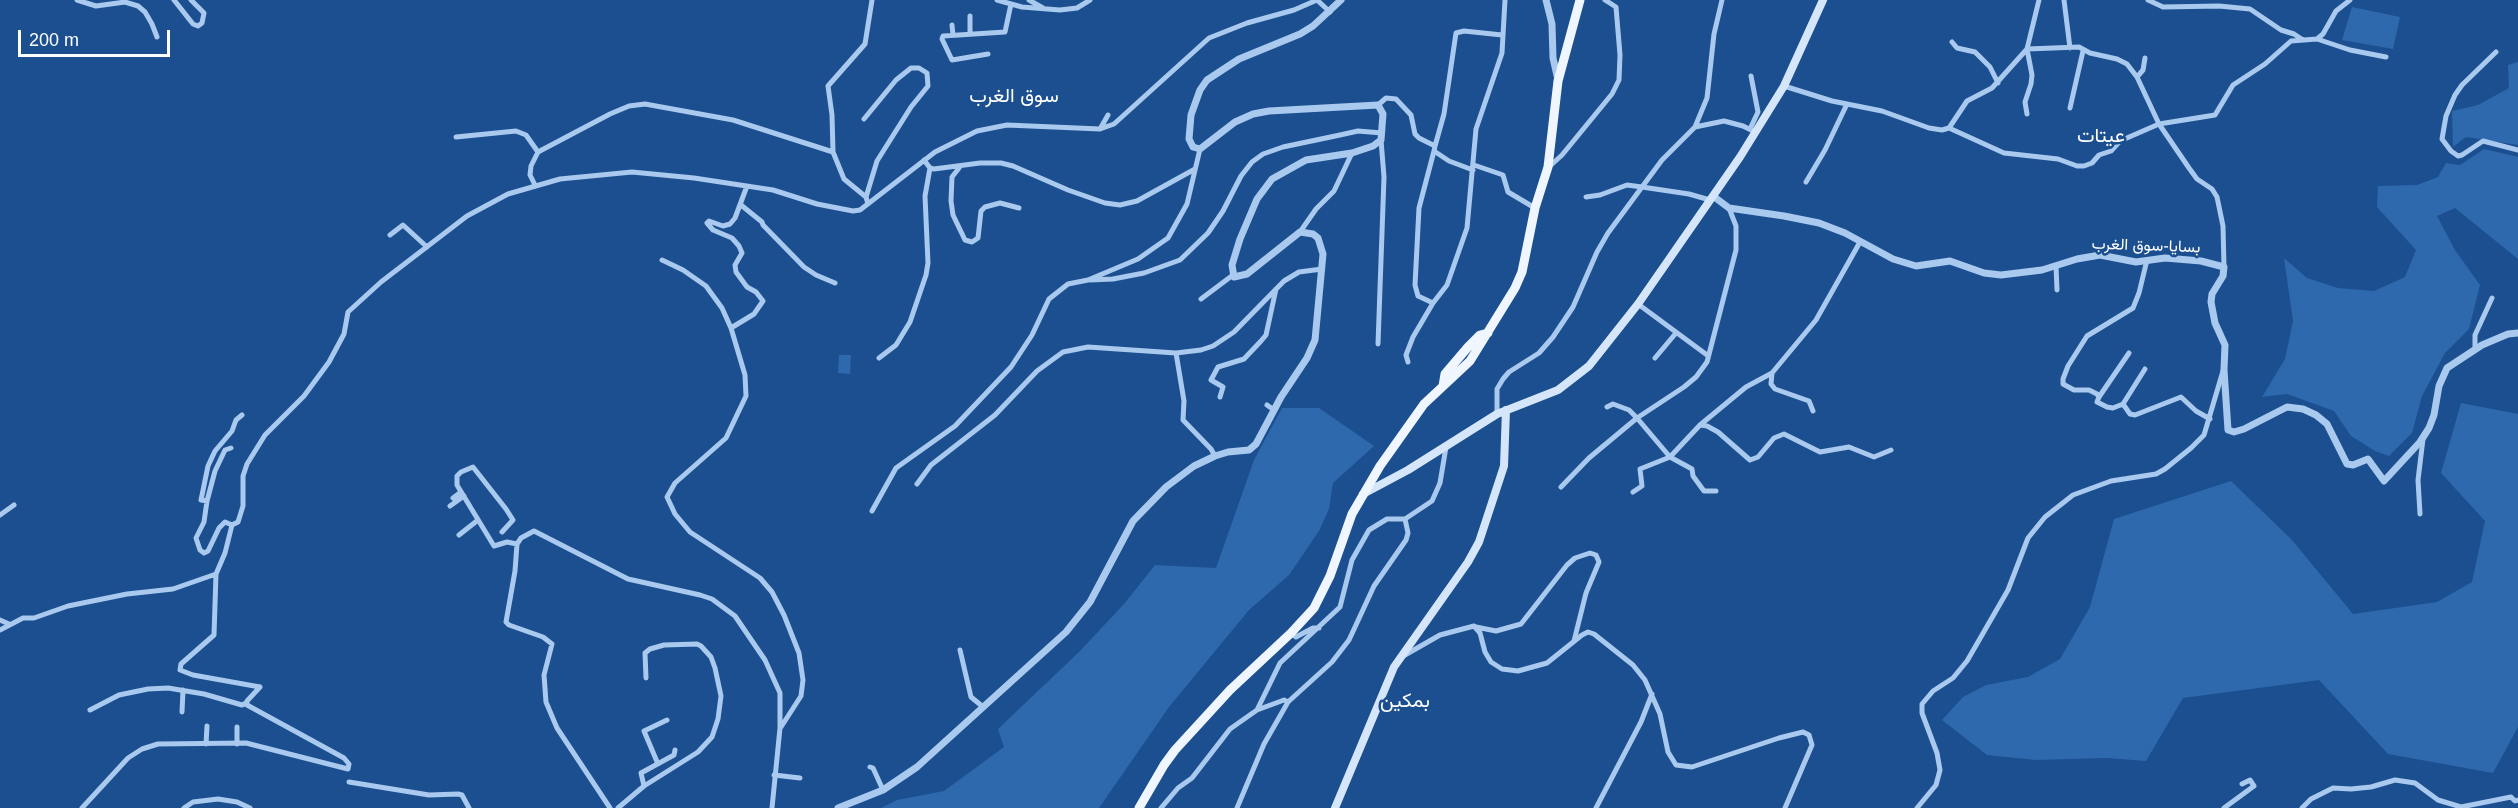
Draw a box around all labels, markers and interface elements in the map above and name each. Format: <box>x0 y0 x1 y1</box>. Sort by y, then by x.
scale bar <box>21 18 172 56</box>
text: 200 m <box>29 30 79 50</box>
district label: سوق الغرب <box>969 84 1059 108</box>
district label: عيتات <box>2077 124 2125 148</box>
street label: بسايا-سوق الغرب <box>2091 235 2201 257</box>
district label: بمكين <box>1380 689 1430 713</box>

